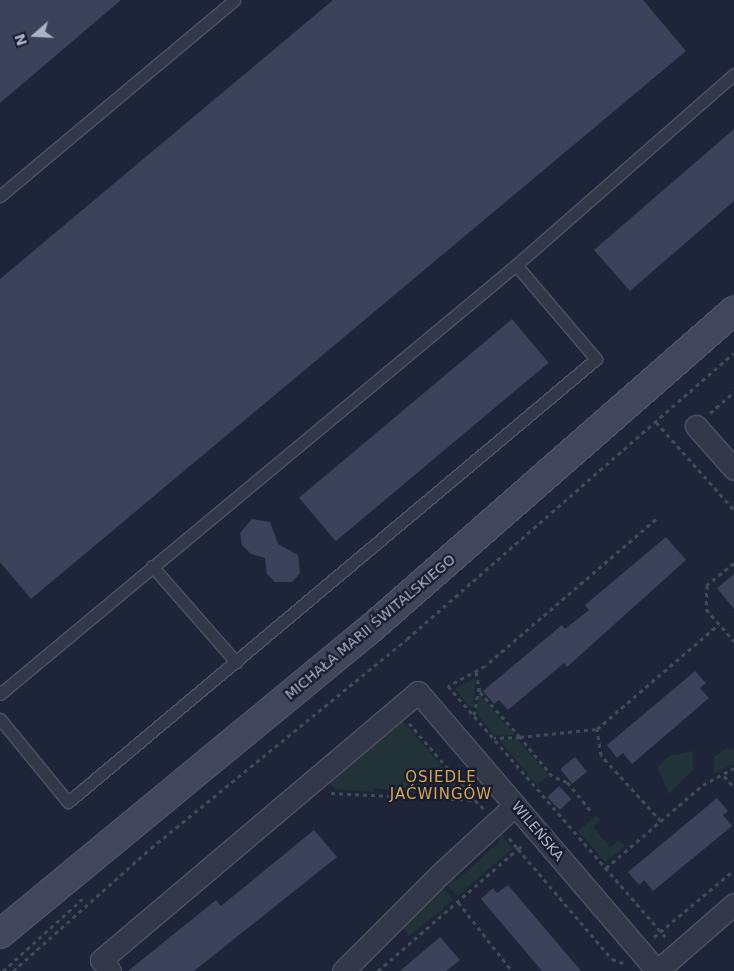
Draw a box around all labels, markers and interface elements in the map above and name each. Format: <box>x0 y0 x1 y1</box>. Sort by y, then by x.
north arrow <box>10 10 60 60</box>
text: N <box>11 32 30 48</box>
street label: MICHAŁA MARII ŚWITALSKIEGO <box>282 551 458 703</box>
district label: OSIEDLE JAĆWINGÓW <box>389 768 493 803</box>
street label: WILEŃSKA <box>508 798 568 864</box>

